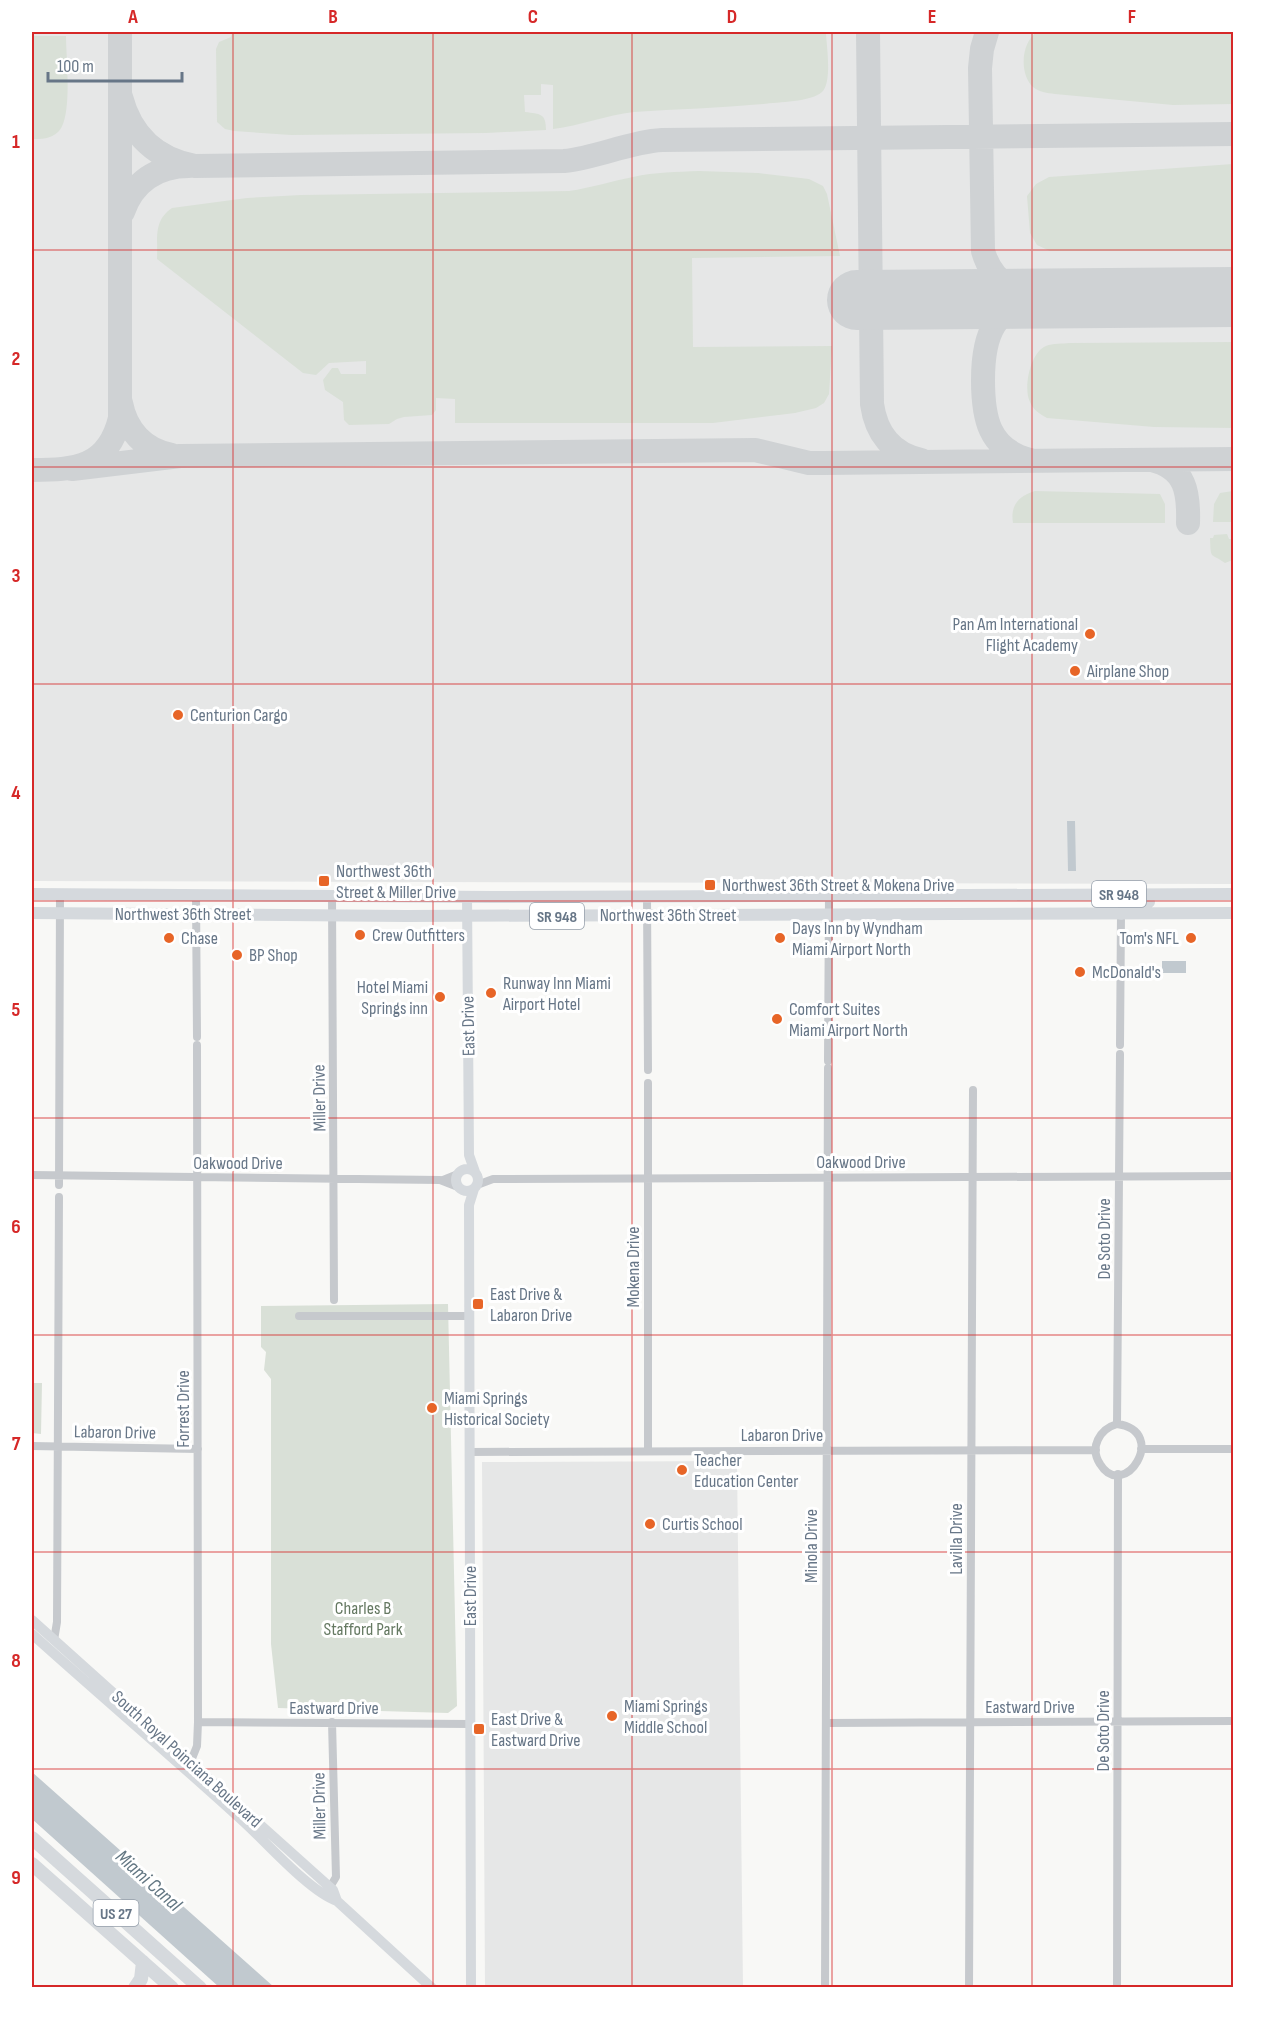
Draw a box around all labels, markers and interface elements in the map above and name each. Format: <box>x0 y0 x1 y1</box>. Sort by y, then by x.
text: A <box>127 5 138 29</box>
text: B <box>328 5 338 29</box>
text: C <box>528 5 538 29</box>
text: D <box>727 5 737 29</box>
text: E <box>928 5 936 29</box>
text: F <box>1128 5 1136 29</box>
scale bar <box>48 45 182 83</box>
text: 100 m <box>57 56 94 77</box>
text: 1 <box>12 130 20 154</box>
text: 2 <box>12 347 20 371</box>
text: 3 <box>12 564 21 588</box>
place label: Pan Am International Flight Academy <box>953 614 1078 656</box>
marker: Pan Am International Flight Academy <box>1083 627 1097 641</box>
place label: Airplane Shop <box>1086 661 1169 682</box>
marker: Airplane Shop <box>1068 664 1082 678</box>
place label: Centurion Cargo <box>190 705 288 726</box>
marker: Centurion Cargo <box>171 708 185 722</box>
text: 4 <box>11 781 21 805</box>
place label: Northwest 36th Street & Miller Drive <box>336 861 456 903</box>
marker: Northwest 36th Street & Miller Drive <box>317 874 331 888</box>
place label: Northwest 36th Street & Mokena Drive <box>722 875 954 896</box>
marker: Northwest 36th Street & Mokena Drive <box>703 878 717 892</box>
road number: SR 948 <box>1092 881 1146 907</box>
road number: SR 948 <box>530 903 584 929</box>
street label: Northwest 36th Street <box>115 904 252 925</box>
street label: Northwest 36th Street <box>600 905 737 926</box>
place label: Days Inn by Wyndham Miami Airport North <box>792 918 923 960</box>
place label: Crew Outfitters <box>372 925 465 946</box>
place label: Chase <box>181 928 218 949</box>
marker: Crew Outfitters <box>353 928 367 942</box>
place label: Tom's NFL <box>1119 928 1179 949</box>
marker: Chase <box>162 931 176 945</box>
marker: Days Inn by Wyndham Miami Airport North <box>773 931 787 945</box>
marker: Tom's NFL <box>1184 931 1198 945</box>
place label: BP Shop <box>249 945 298 966</box>
marker: BP Shop <box>230 948 244 962</box>
place label: McDonald's <box>1092 962 1161 983</box>
marker: McDonald's <box>1073 965 1087 979</box>
place label: Runway Inn Miami Airport Hotel <box>502 973 611 1015</box>
place label: Hotel Miami Springs inn <box>357 977 428 1019</box>
marker: Runway Inn Miami Airport Hotel <box>484 986 498 1000</box>
marker: Hotel Miami Springs inn <box>433 990 447 1004</box>
street label: East Drive <box>457 996 480 1056</box>
text: 5 <box>12 998 21 1022</box>
place label: Comfort Suites Miami Airport North <box>789 999 908 1041</box>
marker: Comfort Suites Miami Airport North <box>770 1012 784 1026</box>
street label: Miller Drive <box>308 1064 331 1132</box>
street label: Oakwood Drive <box>816 1152 906 1173</box>
street label: Oakwood Drive <box>193 1153 283 1174</box>
street label: De Soto Drive <box>1094 1198 1115 1280</box>
text: 6 <box>11 1215 21 1239</box>
street label: Mokena Drive <box>623 1227 644 1307</box>
place label: East Drive & Labaron Drive <box>490 1284 572 1326</box>
marker: East Drive & Labaron Drive <box>471 1297 485 1311</box>
street label: Forrest Drive <box>173 1370 194 1448</box>
place label: Miami Springs Historical Society <box>444 1388 550 1430</box>
marker: Miami Springs Historical Society <box>425 1401 439 1415</box>
street label: Labaron Drive <box>74 1421 156 1444</box>
street label: Labaron Drive <box>741 1425 823 1446</box>
text: 7 <box>12 1432 21 1456</box>
place label: Teacher Education Center <box>694 1450 799 1492</box>
marker: Teacher Education Center <box>675 1463 689 1477</box>
street label: Lavilla Drive <box>946 1503 967 1575</box>
street label: Minola Drive <box>801 1509 822 1583</box>
place label: Curtis School <box>662 1514 743 1535</box>
marker: Curtis School <box>643 1517 657 1531</box>
street label: East Drive <box>460 1566 481 1626</box>
park label: Charles B Stafford Park <box>323 1598 403 1640</box>
text: 8 <box>11 1649 21 1673</box>
street label: South Royal Poinciana Boulevard <box>107 1686 266 1832</box>
street label: De Soto Drive <box>1093 1690 1114 1772</box>
place label: Miami Springs Middle School <box>624 1696 708 1738</box>
street label: Eastward Drive <box>985 1697 1075 1718</box>
street label: Eastward Drive <box>289 1698 379 1719</box>
place label: East Drive & Eastward Drive <box>491 1709 581 1751</box>
marker: Miami Springs Middle School <box>605 1709 619 1723</box>
marker: East Drive & Eastward Drive <box>472 1722 486 1736</box>
street label: Miller Drive <box>308 1772 331 1840</box>
water label: Miami Canal <box>110 1845 187 1917</box>
text: 9 <box>11 1866 21 1890</box>
road number: US 27 <box>94 1900 138 1926</box>

